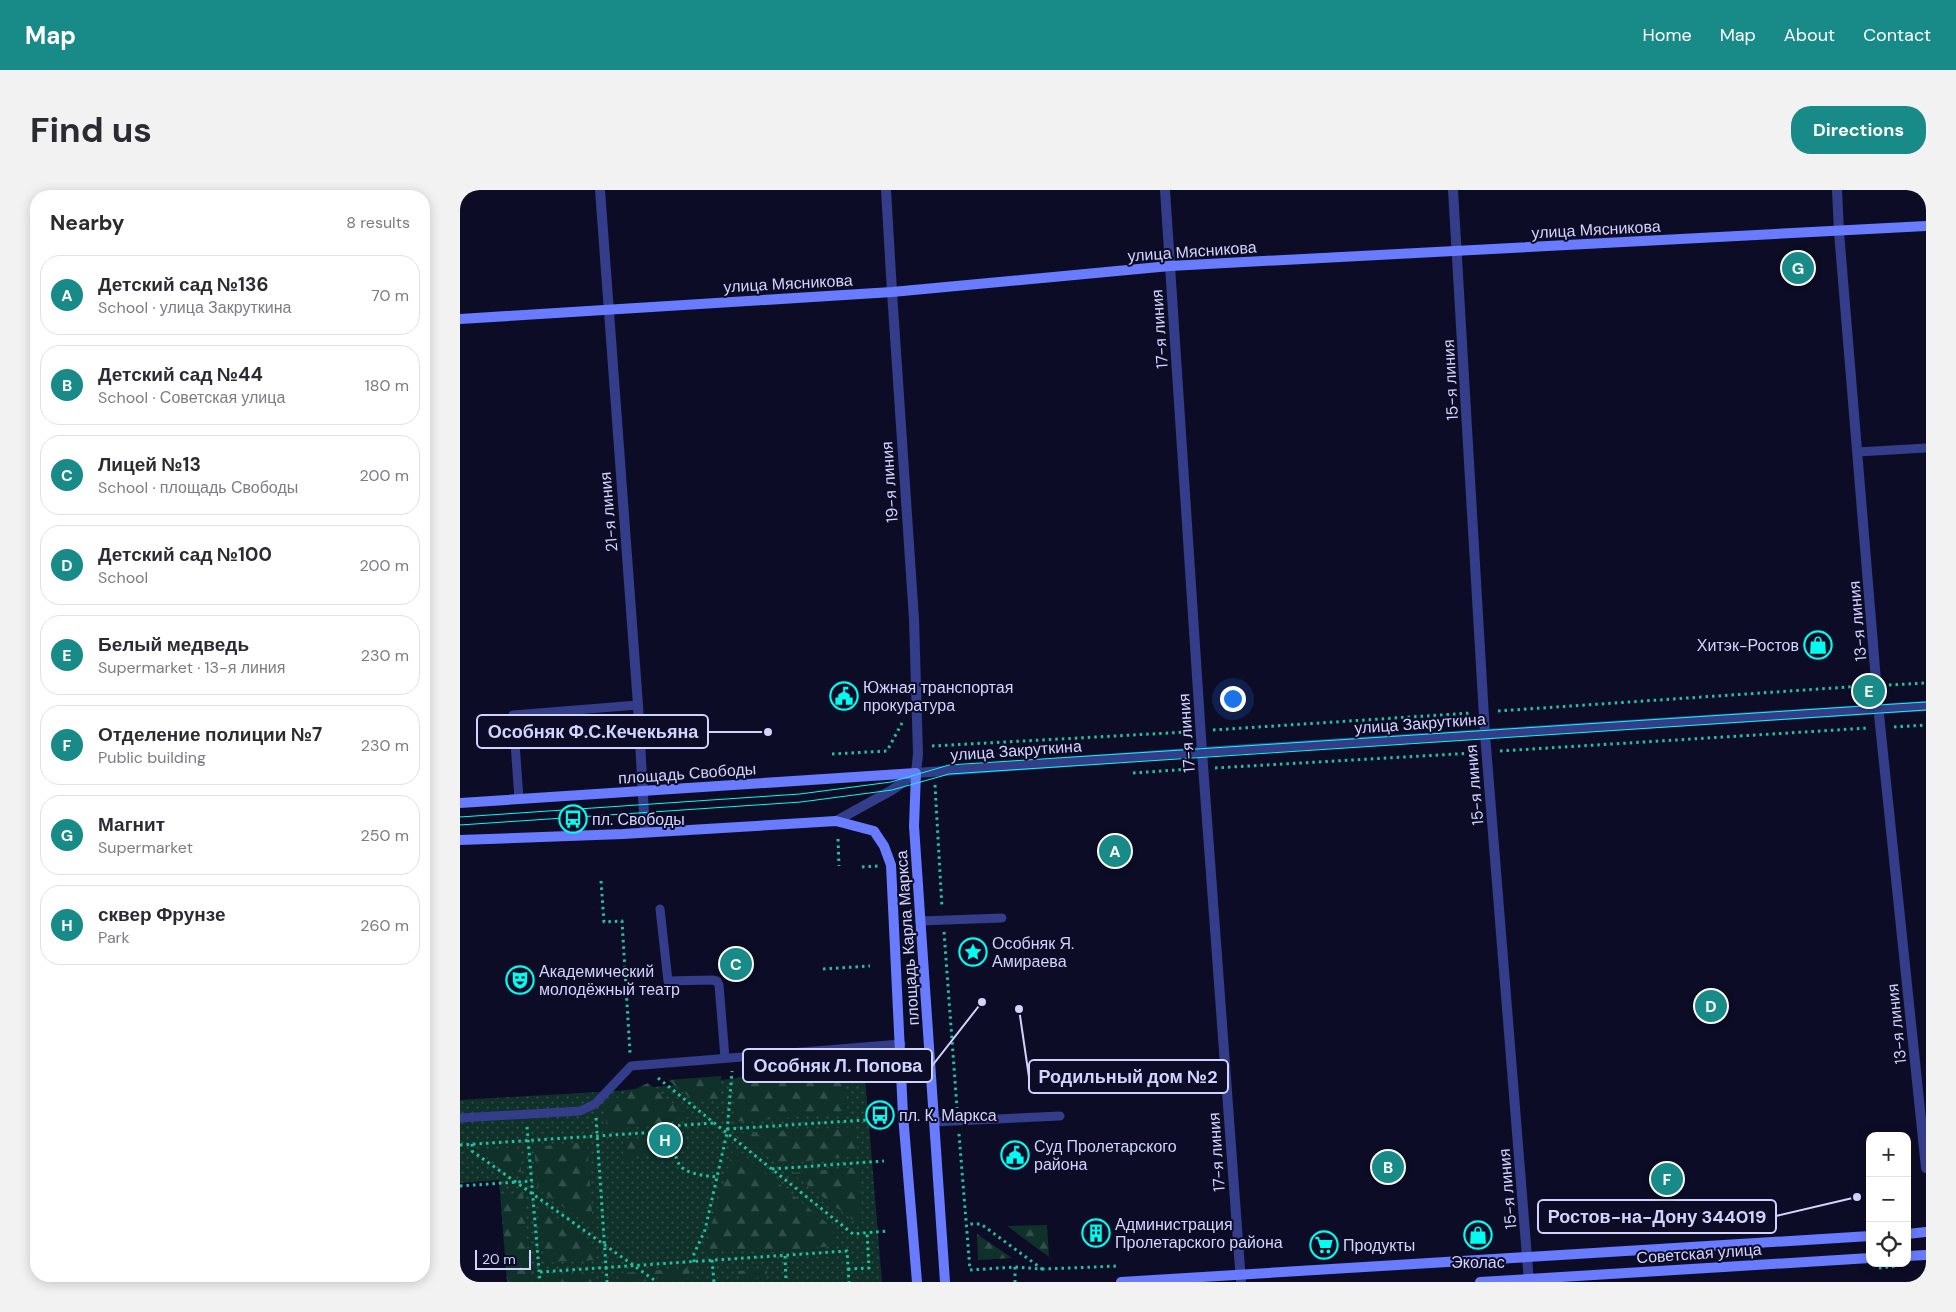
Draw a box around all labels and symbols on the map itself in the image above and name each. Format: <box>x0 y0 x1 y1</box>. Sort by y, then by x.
street label: улица Мясникова <box>1531 216 1661 243</box>
street label: улица Мясникова <box>1127 237 1257 266</box>
pin: G <box>1782 249 1814 287</box>
street label: улица Мясникова <box>723 270 853 297</box>
street label: 17-я линия <box>1146 289 1173 369</box>
street label: 15-я линия <box>1438 339 1463 421</box>
street label: 19-я линия <box>876 441 903 523</box>
street label: 21-я линия <box>595 471 622 553</box>
street label: 13-я линия <box>1844 580 1871 662</box>
shop icon: Хитэк-Ростов <box>1803 630 1833 660</box>
place label: Хитэк-Ростов <box>1697 635 1799 656</box>
pin: E <box>1853 672 1885 710</box>
place label: Южная транспортая прокуратура <box>863 677 1013 716</box>
public building icon: Южная транспортая прокуратура <box>829 681 859 711</box>
your location <box>1220 686 1246 712</box>
street label: 17-я линия <box>1173 693 1200 773</box>
street label: улица Закруткина <box>1354 708 1486 739</box>
callout: Особняк Ф.С.Кечекьяна <box>477 715 708 748</box>
text: Особняк Ф.С.Кечекьяна <box>488 720 699 744</box>
street label: улица Закруткина <box>950 735 1082 766</box>
street label: 15-я линия <box>1461 744 1488 826</box>
street label: площадь Свободы <box>617 758 757 789</box>
bus stop icon: пл. Свободы <box>558 804 588 834</box>
place label: пл. Свободы <box>592 809 685 830</box>
pin: A <box>1099 832 1131 870</box>
street label: площадь Карла Маркса <box>891 850 924 1026</box>
place label: Особняк Я. Амираева <box>992 933 1074 972</box>
place icon: Особняк Я. Амираева <box>958 937 988 967</box>
pin: C <box>720 945 752 983</box>
place label: Академический молодёжный театр <box>539 961 680 1000</box>
theatre icon: Академический молодёжный театр <box>505 965 535 995</box>
street label: 13-я линия <box>1882 983 1911 1065</box>
pin: D <box>1695 987 1727 1025</box>
callout: Особняк Л. Попова <box>743 1049 932 1082</box>
text: Особняк Л. Попова <box>754 1054 923 1078</box>
callout: Родильный дом №2 <box>1029 1060 1228 1093</box>
text: Родильный дом №2 <box>1038 1065 1218 1089</box>
bus stop icon: пл. К. Маркса <box>865 1100 895 1130</box>
place label: пл. К. Маркса <box>899 1105 997 1126</box>
street label: 17-я линия <box>1203 1112 1230 1192</box>
pin: H <box>649 1121 681 1159</box>
place label: Суд Пролетарского района <box>1034 1136 1177 1175</box>
public building icon: Суд Пролетарского района <box>1000 1140 1030 1170</box>
pin: B <box>1372 1148 1404 1186</box>
street label: 15-я линия <box>1494 1148 1521 1230</box>
pin: F <box>1651 1160 1683 1198</box>
callout: Ростов-на-Дону 344019 <box>1538 1200 1776 1233</box>
text: Ростов-на-Дону 344019 <box>1548 1205 1766 1229</box>
place label: Администрация Пролетарского района <box>1115 1214 1283 1253</box>
building icon: Администрация Пролетарского района <box>1081 1218 1111 1248</box>
shop icon: Эколас <box>1463 1220 1493 1250</box>
supermarket icon: Продукты <box>1309 1230 1339 1260</box>
place label: Продукты <box>1343 1235 1415 1256</box>
street label: Советская улица <box>1636 1239 1762 1268</box>
scale bar <box>475 1247 531 1270</box>
place label: Эколас <box>1451 1252 1505 1273</box>

